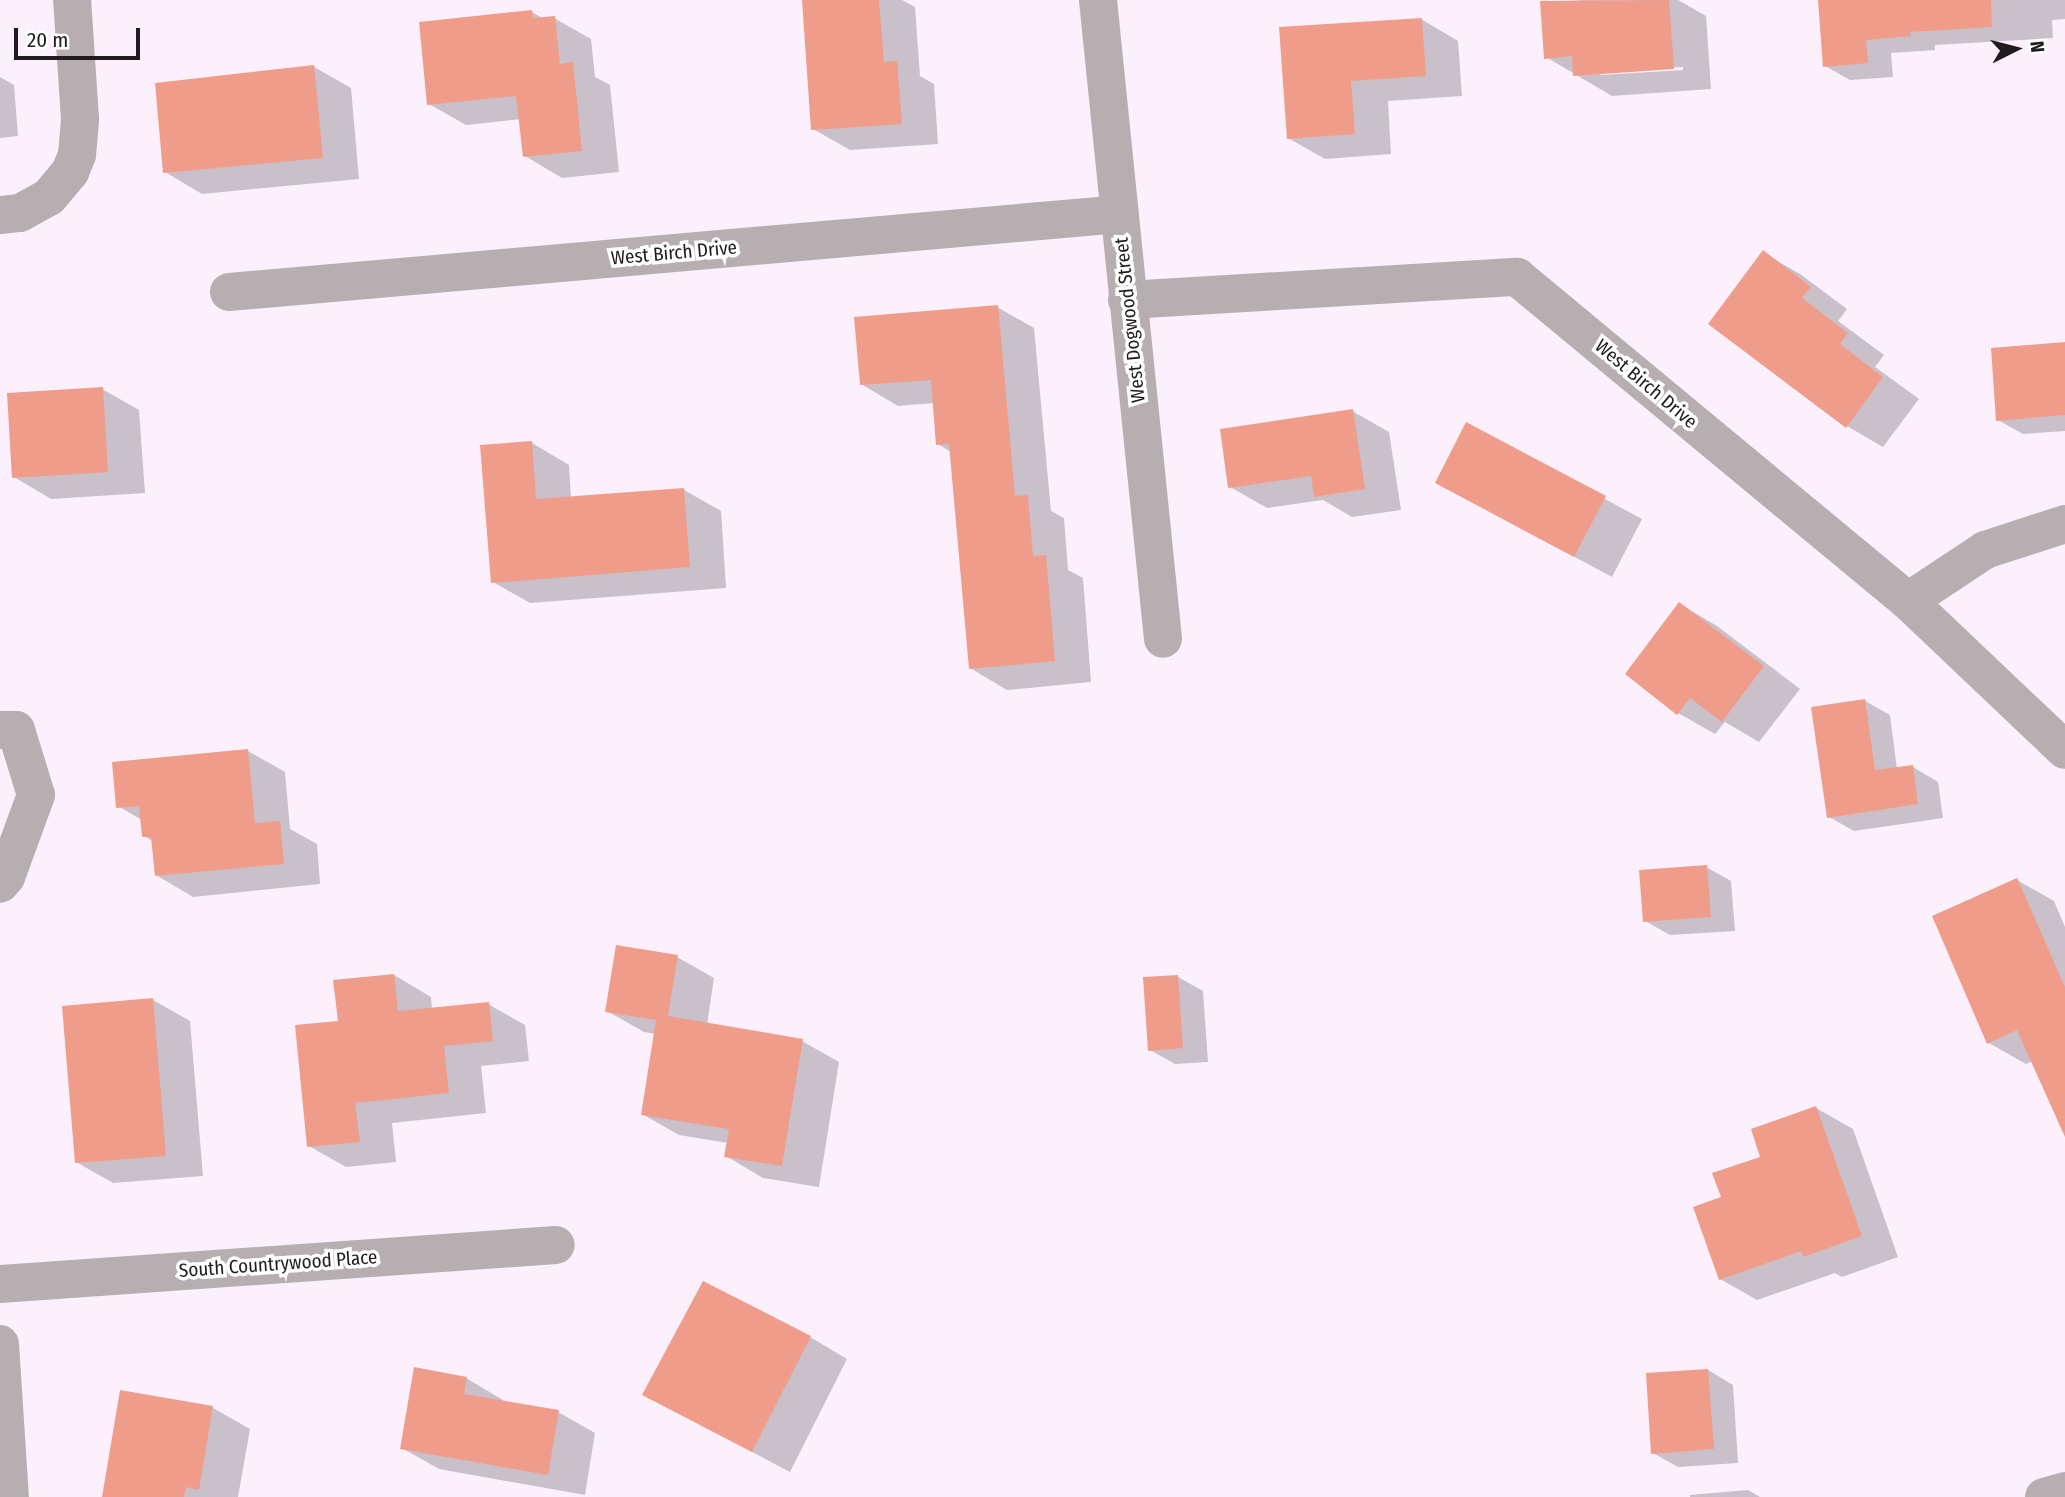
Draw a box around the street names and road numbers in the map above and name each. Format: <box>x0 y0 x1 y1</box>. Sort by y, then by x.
street label: West Birch Drive <box>610 236 738 270</box>
street label: West Dogwood Street <box>1110 236 1150 404</box>
street label: West Birch Drive <box>1590 335 1702 433</box>
street label: South Countrywood Place <box>178 1246 378 1282</box>

